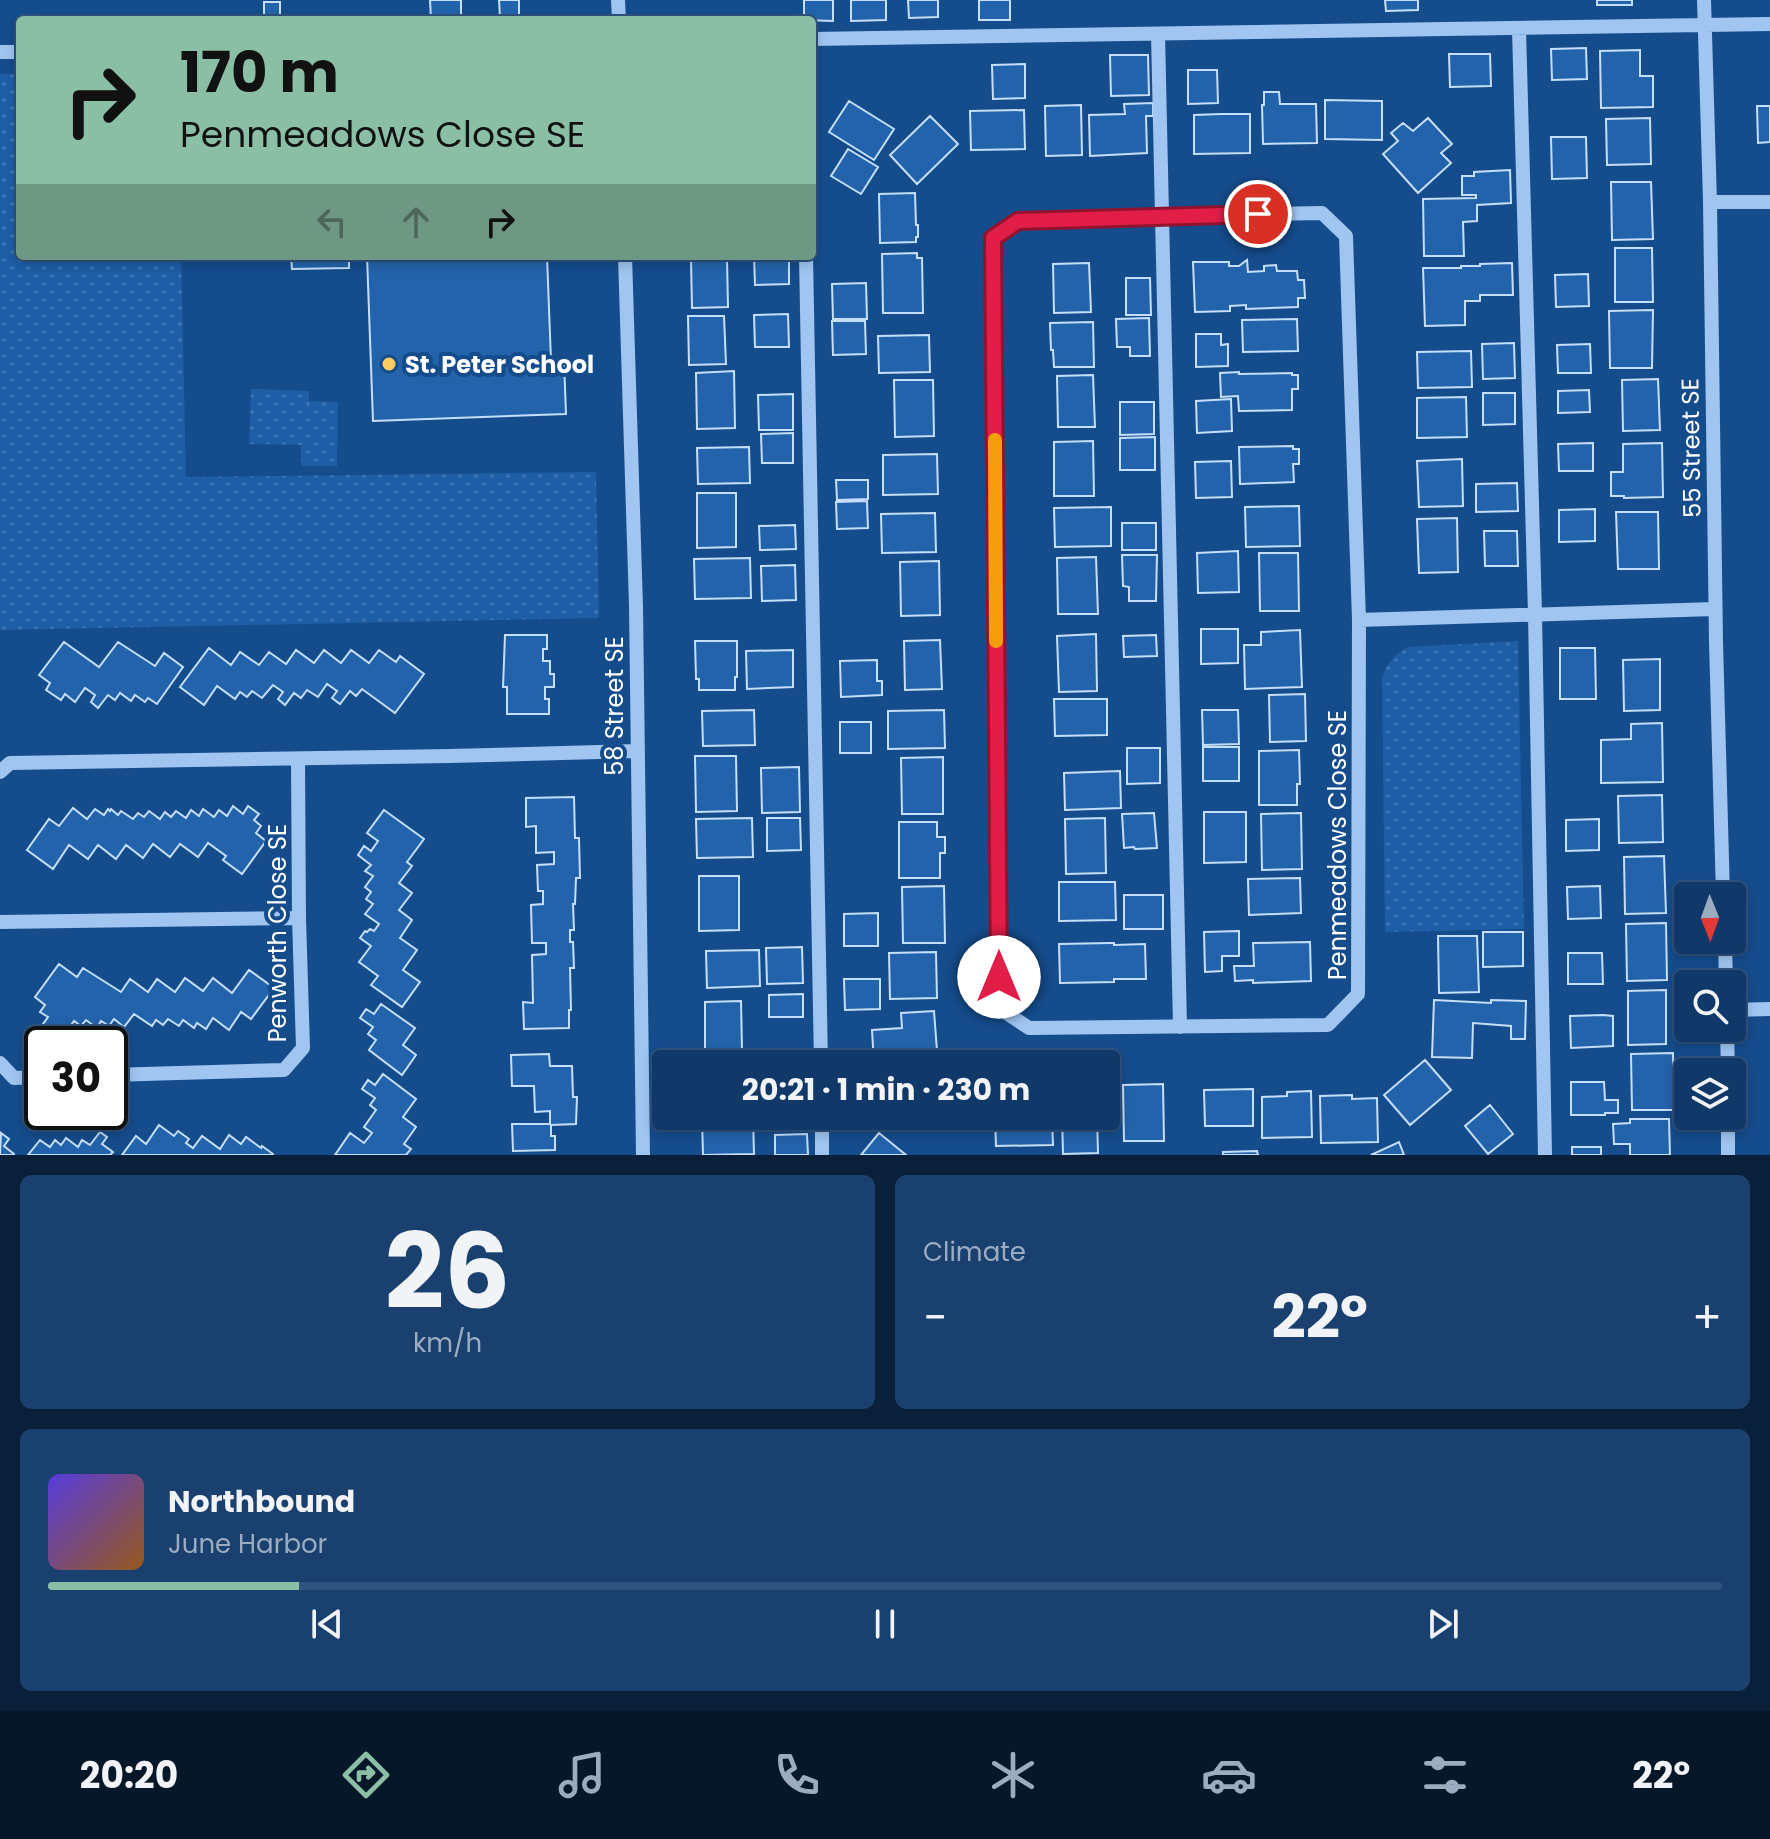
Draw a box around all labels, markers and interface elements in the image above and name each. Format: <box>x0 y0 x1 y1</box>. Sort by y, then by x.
text: 170 m <box>180 33 339 112</box>
icon: right <box>48 48 152 152</box>
text: Penmeadows Close SE <box>180 109 585 160</box>
pin <box>1224 180 1292 248</box>
icon: arrive <box>1236 192 1280 236</box>
icon: left <box>310 200 354 244</box>
icon: ahead <box>394 200 438 244</box>
icon: right <box>478 200 522 244</box>
place label: St. Peter School <box>405 348 594 381</box>
marker: St. Peter School <box>380 355 398 373</box>
street label: 55 Street SE <box>1673 378 1709 518</box>
street label: 58 Street SE <box>598 636 631 776</box>
street label: Penmeadows Close SE <box>1321 710 1354 980</box>
street label: Penworth Close SE <box>261 824 294 1042</box>
north arrow <box>1674 882 1746 954</box>
map controls <box>1674 882 1746 1130</box>
position arrow <box>957 935 1041 1019</box>
button: search <box>1674 970 1746 1042</box>
speed limit sign: 30 <box>24 1026 128 1130</box>
button: layers <box>1674 1058 1746 1130</box>
text: 20:21 · 1 min · 230 m <box>742 1068 1030 1111</box>
text: 26 <box>385 1199 510 1344</box>
text: Climate <box>923 1234 1026 1270</box>
text: 22° <box>1271 1275 1368 1359</box>
text: − <box>923 1287 947 1348</box>
text: + <box>1692 1287 1722 1348</box>
text: km/h <box>413 1325 482 1361</box>
text: Northbound <box>168 1480 355 1523</box>
text: June Harbor <box>168 1526 327 1562</box>
icon: previous <box>305 1602 349 1646</box>
icon: pause <box>863 1602 907 1646</box>
icon: next <box>1421 1602 1465 1646</box>
icon: directions <box>338 1747 394 1803</box>
icon: music <box>554 1747 610 1803</box>
icon: phone <box>769 1747 825 1803</box>
icon: climate <box>985 1747 1041 1803</box>
icon: car <box>1201 1747 1257 1803</box>
icon: filters <box>1417 1747 1473 1803</box>
text: 20:20 <box>80 1750 178 1801</box>
text: 22° <box>1632 1750 1690 1801</box>

